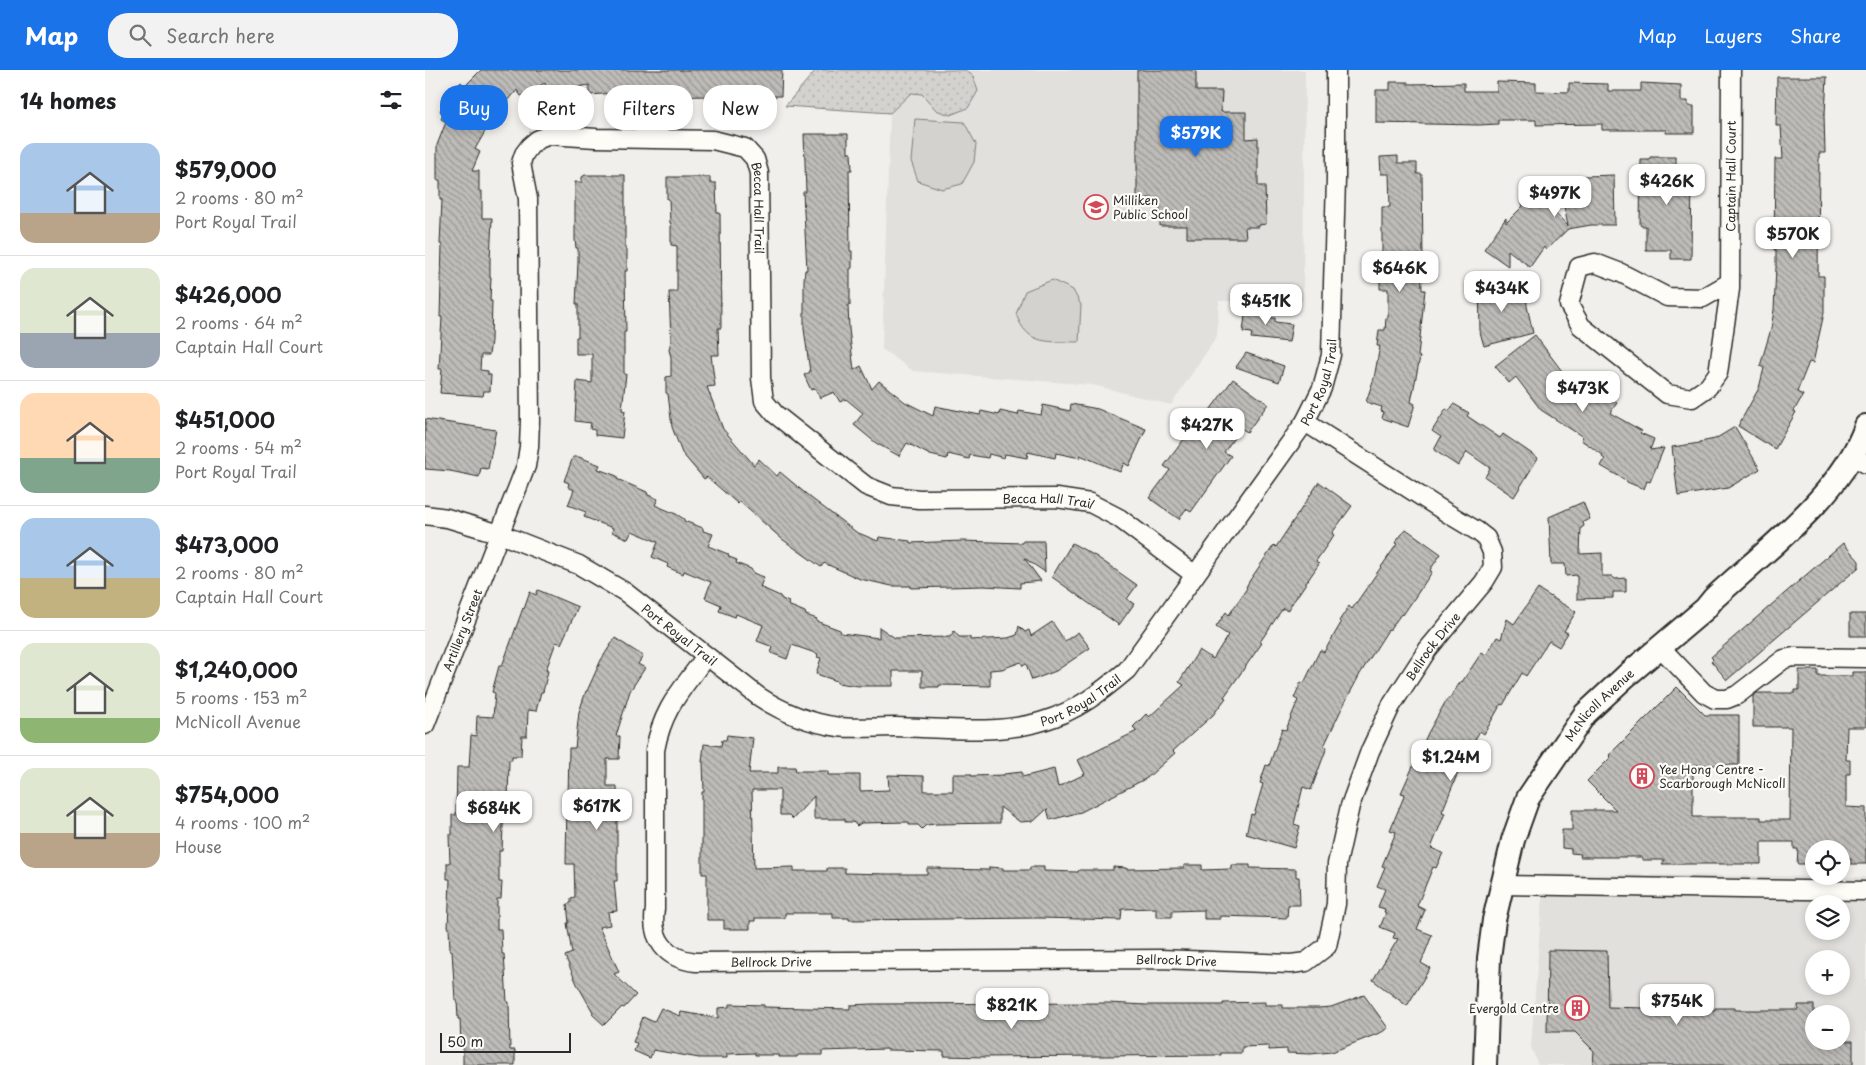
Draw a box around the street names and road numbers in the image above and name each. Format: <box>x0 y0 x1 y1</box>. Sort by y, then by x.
street label: Captain Hall Court <box>1721 120 1740 232</box>
street label: Becca Hall Trail <box>747 160 769 254</box>
street label: Port Royal Trail <box>1296 338 1340 429</box>
street label: Becca Hall Trail <box>1002 489 1098 513</box>
street label: Artillery Street <box>438 586 486 674</box>
street label: Port Royal Trail <box>638 599 721 670</box>
street label: Bellrock Drive <box>1401 608 1464 684</box>
street label: McNicoll Avenue <box>1560 664 1638 745</box>
street label: Port Royal Trail <box>1038 670 1125 730</box>
street label: Bellrock Drive <box>1135 950 1217 970</box>
street label: Bellrock Drive <box>730 952 812 971</box>

